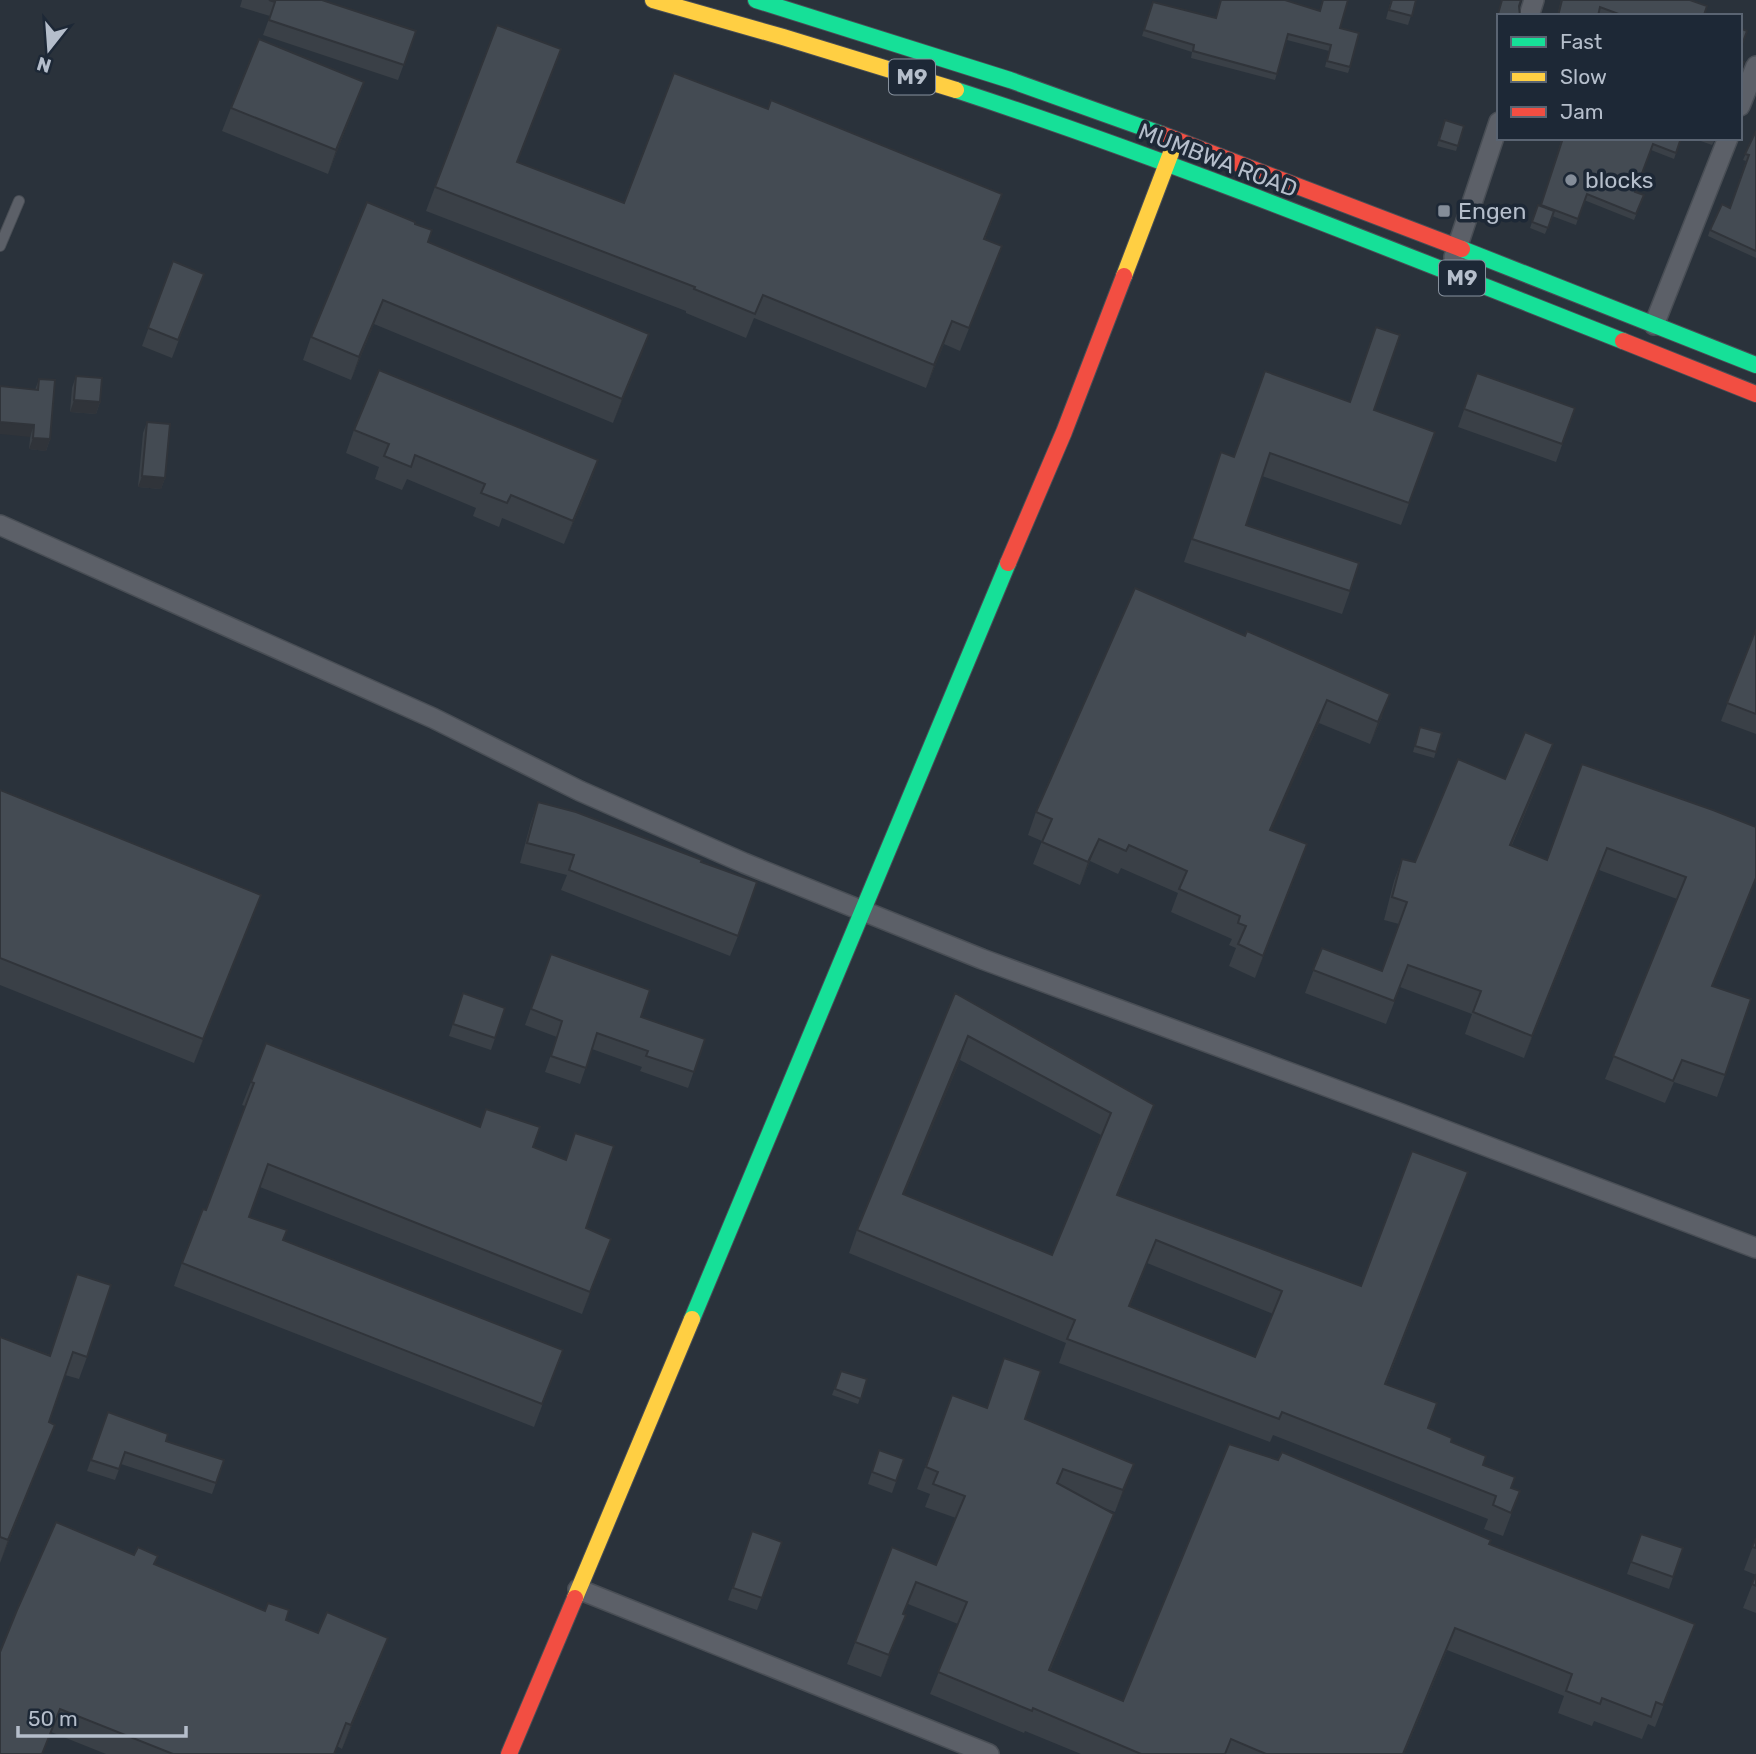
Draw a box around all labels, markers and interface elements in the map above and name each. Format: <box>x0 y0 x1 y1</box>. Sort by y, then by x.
north arrow <box>14 14 84 84</box>
legend <box>1497 14 1742 140</box>
text: Fast <box>1560 29 1602 54</box>
text: N <box>34 52 54 78</box>
road number: M9 <box>889 60 935 94</box>
text: Slow <box>1560 64 1607 89</box>
text: Jam <box>1560 99 1604 124</box>
street label: MUMBWA ROAD <box>1135 117 1301 203</box>
place label: blocks <box>1585 166 1654 194</box>
marker: blocks <box>1563 172 1579 188</box>
place label: Engen <box>1458 197 1526 225</box>
marker: Engen <box>1436 203 1452 219</box>
road number: M9 <box>1439 260 1485 296</box>
scale bar <box>18 1694 186 1738</box>
text: 50 m <box>28 1706 78 1731</box>

